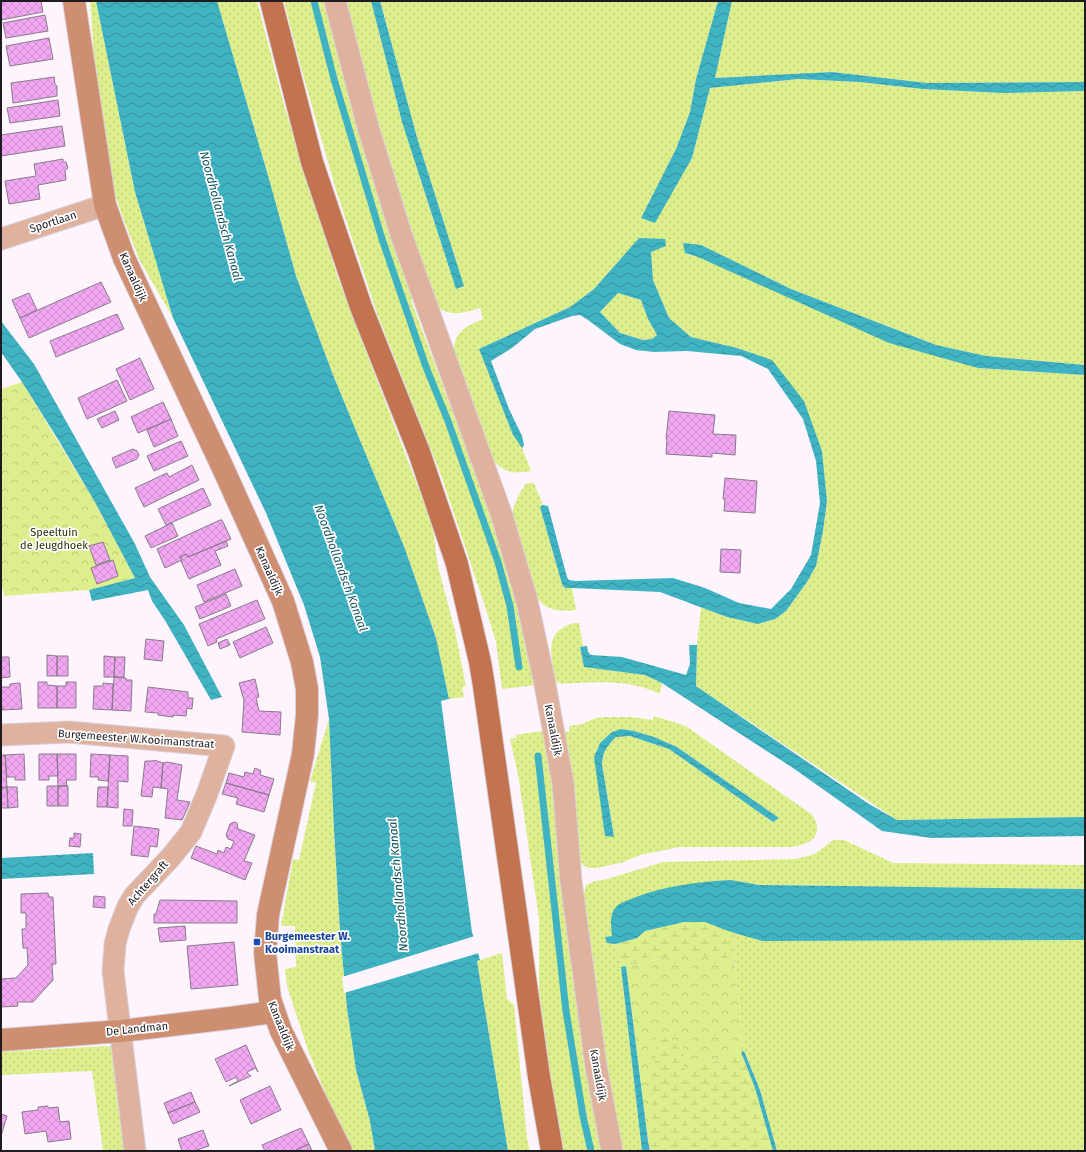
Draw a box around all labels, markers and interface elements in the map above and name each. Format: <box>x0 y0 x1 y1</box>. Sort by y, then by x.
water label: Noordhollandsch Kanaal <box>197 150 245 282</box>
street label: Sportlaan <box>28 208 78 236</box>
street label: Kanaaldijk <box>116 251 150 304</box>
water label: Noordhollandsch Kanaal <box>312 503 370 633</box>
park label: Speeltuin de Jeugdhoek <box>20 526 88 552</box>
street label: Kanaaldijk <box>252 545 286 598</box>
street label: Kanaaldijk <box>542 703 564 757</box>
street label: Burgemeester W.Kooimanstraat <box>57 727 215 751</box>
water label: Noordhollandsch Kanaal <box>385 818 411 952</box>
street label: Achtergraft <box>125 858 171 908</box>
place label: Burgemeester W. Kooimanstraat <box>265 930 350 956</box>
marker: Burgemeester W. Kooimanstraat <box>252 937 262 947</box>
street label: Kanaaldijk <box>265 999 297 1053</box>
street label: De Landman <box>105 1019 169 1039</box>
street label: Kanaaldijk <box>587 1048 609 1102</box>

